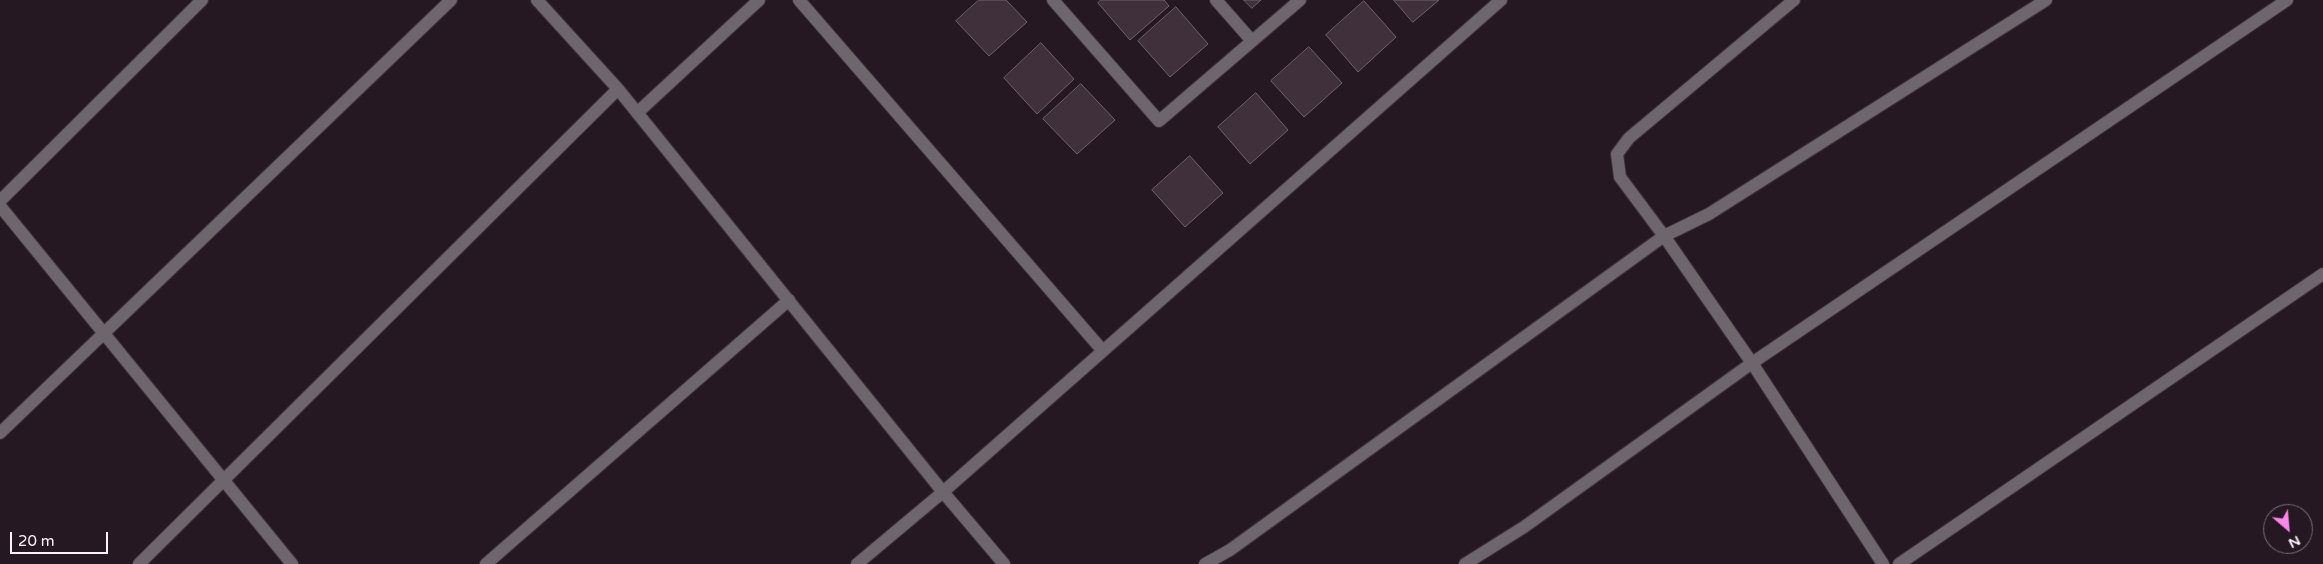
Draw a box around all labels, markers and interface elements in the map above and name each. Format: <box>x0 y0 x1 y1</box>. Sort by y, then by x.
north arrow <box>2263 504 2313 554</box>
scale bar <box>12 522 110 554</box>
text: 20 m <box>18 532 55 550</box>
text: N <box>2286 532 2303 552</box>

